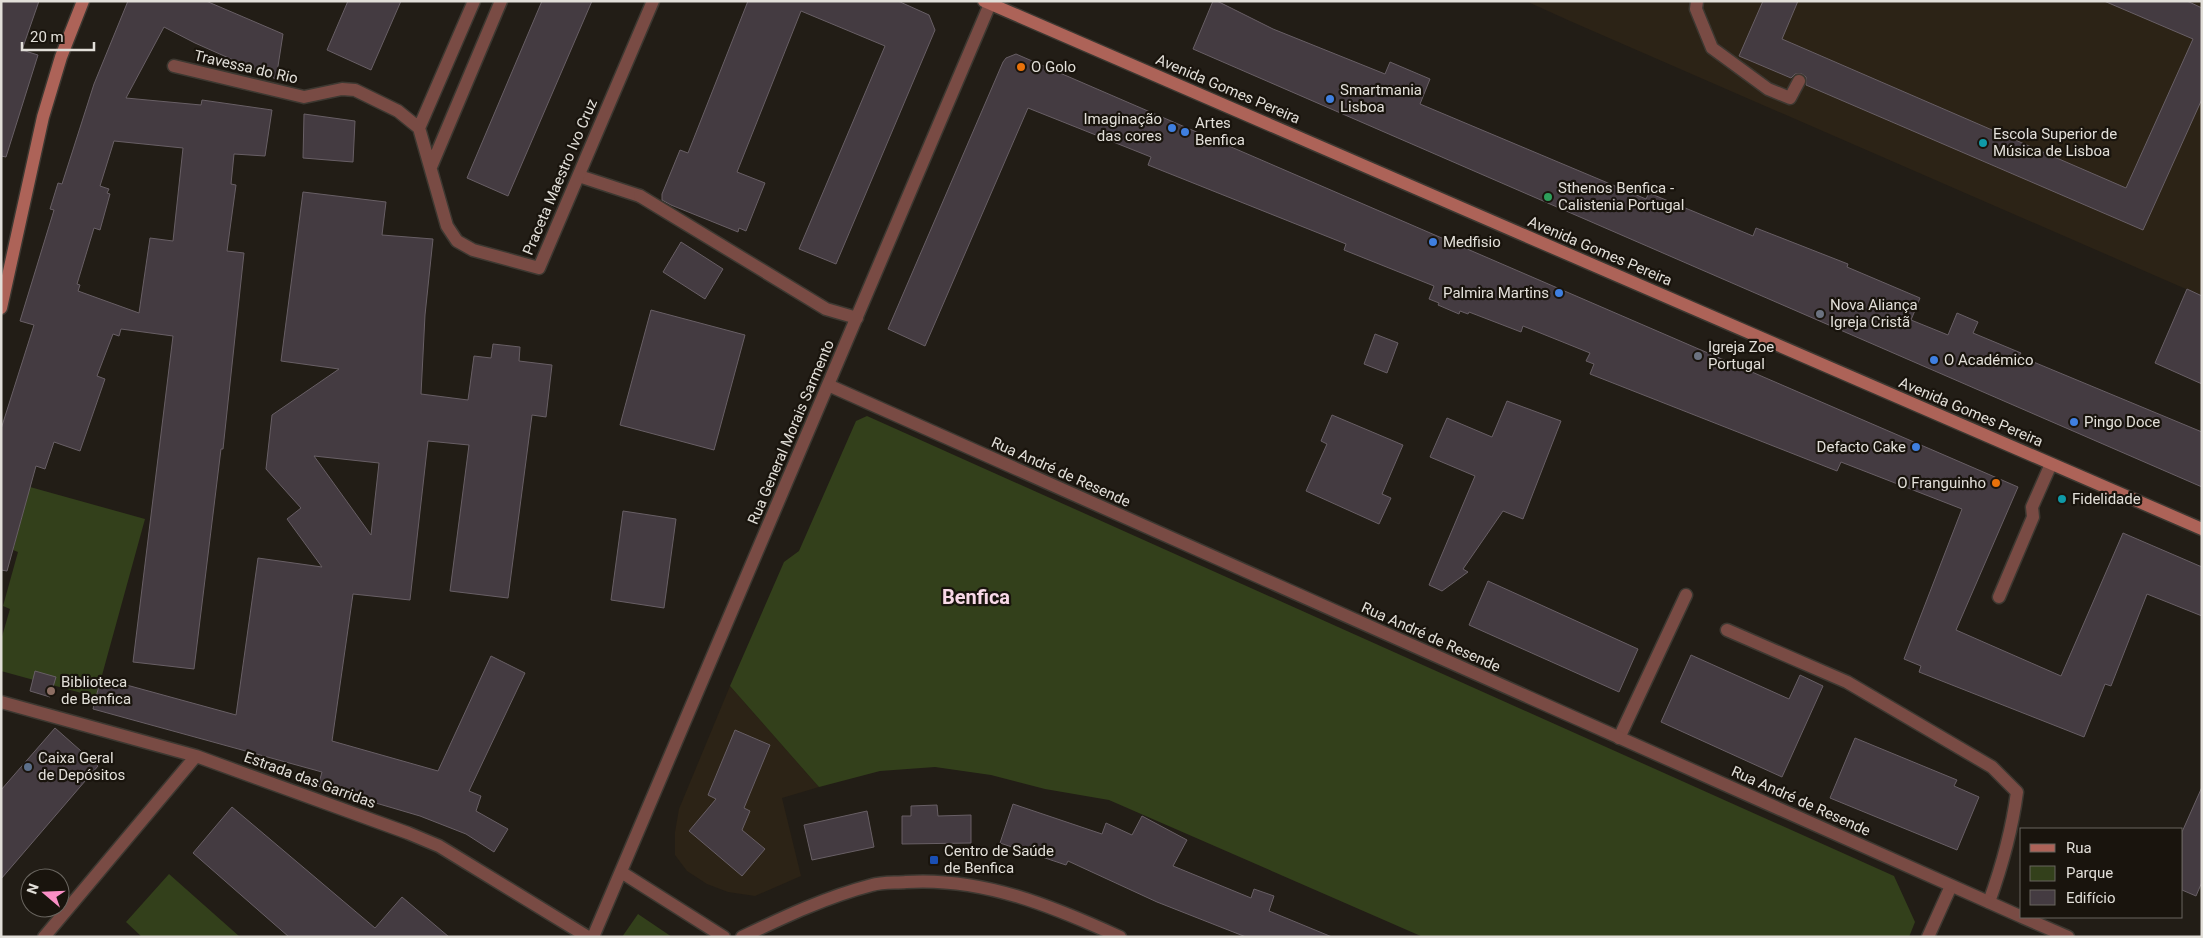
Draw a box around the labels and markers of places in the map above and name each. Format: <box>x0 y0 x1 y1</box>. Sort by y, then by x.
place label: O Golo <box>1031 58 1076 76</box>
marker: O Golo <box>1015 61 1027 73</box>
place label: Smartmania Lisboa <box>1340 81 1422 116</box>
marker: Smartmania Lisboa <box>1324 93 1336 105</box>
place label: Imaginação das cores <box>1084 110 1162 145</box>
place label: Artes Benfica <box>1195 114 1245 149</box>
marker: Imaginação das cores <box>1166 122 1178 134</box>
place label: Escola Superior de Música de Lisboa <box>1993 125 2117 160</box>
marker: Artes Benfica <box>1179 126 1191 138</box>
marker: Escola Superior de Música de Lisboa <box>1977 137 1989 149</box>
place label: Sthenos Benfica - Calistenia Portugal <box>1558 179 1684 214</box>
marker: Sthenos Benfica - Calistenia Portugal <box>1542 191 1554 203</box>
place label: Medfisio <box>1443 233 1501 251</box>
marker: Medfisio <box>1427 236 1439 248</box>
place label: Palmira Martins <box>1443 284 1549 302</box>
marker: Palmira Martins <box>1553 287 1565 299</box>
place label: Nova Aliança Igreja Cristã <box>1830 296 1918 331</box>
marker: Nova Aliança Igreja Cristã <box>1814 308 1826 320</box>
place label: Igreja Zoe Portugal <box>1708 338 1774 373</box>
marker: Igreja Zoe Portugal <box>1692 350 1704 362</box>
place label: O Académico <box>1944 351 2033 369</box>
marker: O Académico <box>1928 354 1940 366</box>
place label: Pingo Doce <box>2084 413 2160 431</box>
marker: Pingo Doce <box>2068 416 2080 428</box>
place label: Defacto Cake <box>1817 438 1906 456</box>
marker: Defacto Cake <box>1910 441 1922 453</box>
place label: O Franguinho <box>1897 474 1986 492</box>
marker: O Franguinho <box>1990 477 2002 489</box>
place label: Fidelidade <box>2072 490 2141 508</box>
marker: Fidelidade <box>2056 493 2068 505</box>
place label: Biblioteca de Benfica <box>61 673 131 708</box>
marker: Biblioteca de Benfica <box>45 685 57 697</box>
place label: Caixa Geral de Depósitos <box>38 749 125 784</box>
marker: Caixa Geral de Depósitos <box>22 761 34 773</box>
place label: Centro de Saúde de Benfica <box>944 842 1054 877</box>
marker: Centro de Saúde de Benfica <box>928 854 940 866</box>

